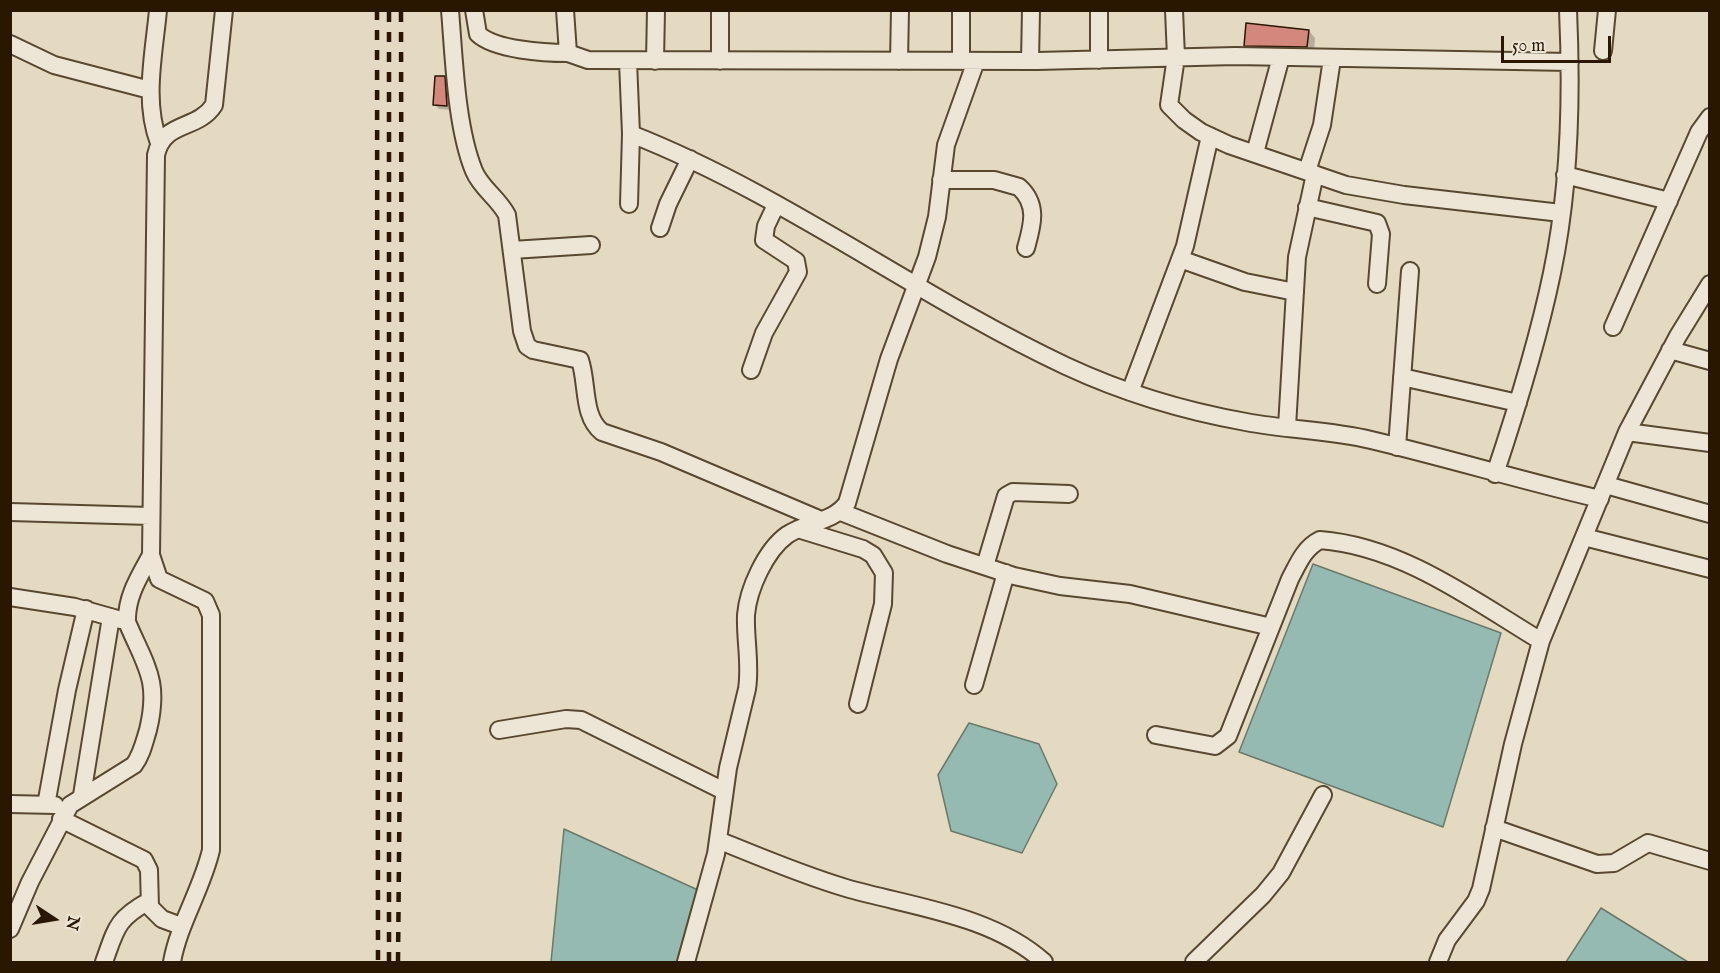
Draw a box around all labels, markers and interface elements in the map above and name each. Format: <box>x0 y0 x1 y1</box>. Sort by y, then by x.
scale bar <box>1504 24 1614 62</box>
text: 50 m <box>1512 35 1545 58</box>
north arrow <box>24 889 84 949</box>
text: N <box>60 914 83 932</box>

